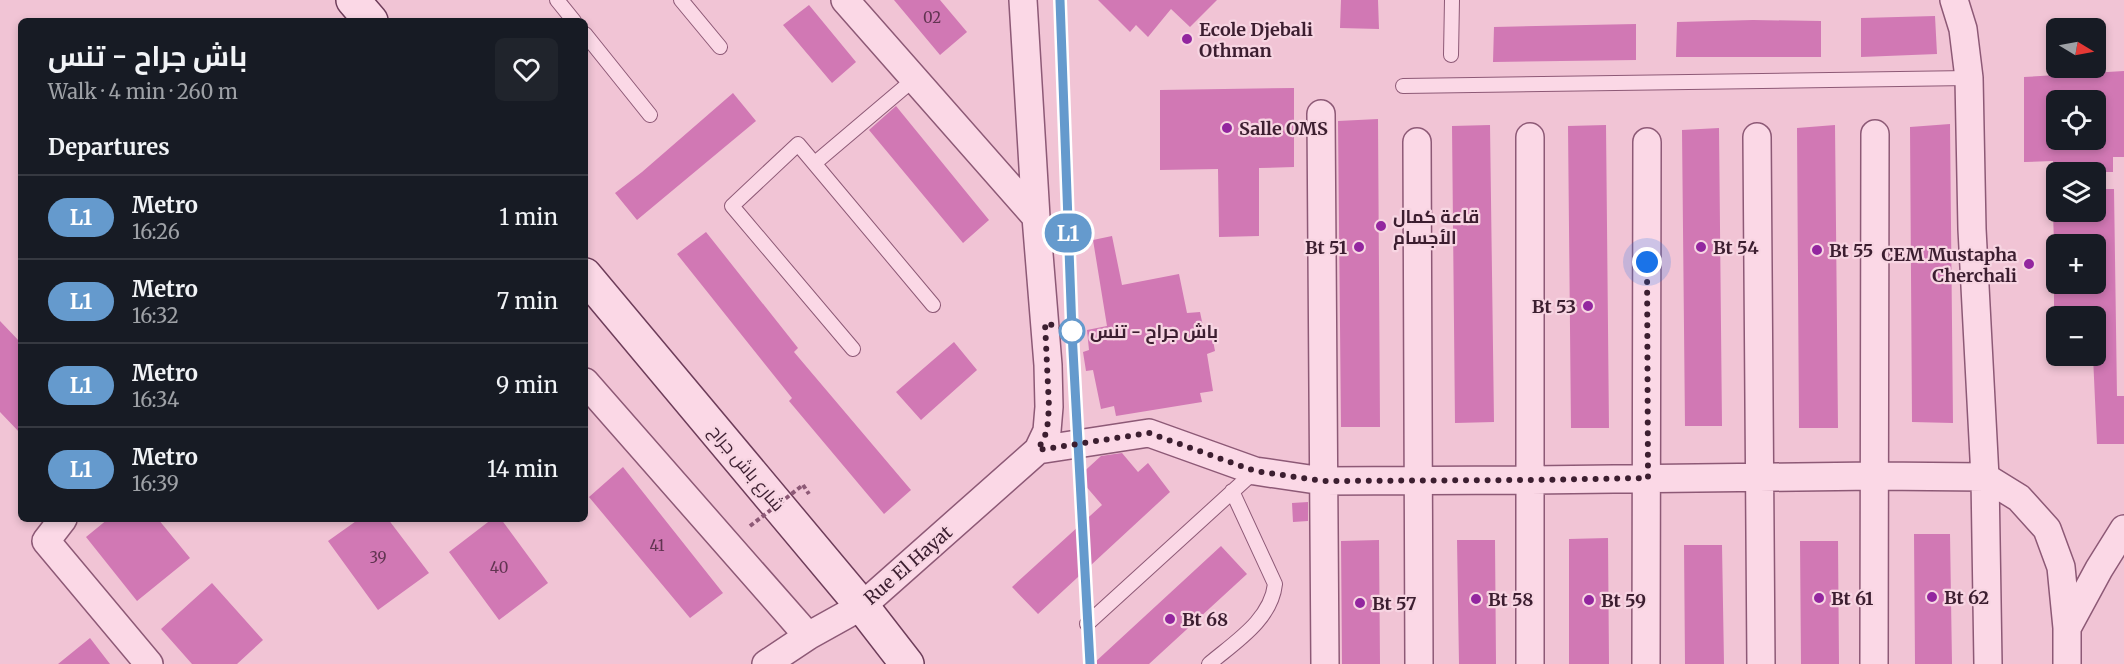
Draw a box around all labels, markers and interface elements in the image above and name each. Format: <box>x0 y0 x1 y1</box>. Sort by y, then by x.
house number: 02 <box>923 8 941 27</box>
place label: Ecole Djebali Othman <box>1199 18 1313 62</box>
north arrow <box>2046 18 2106 78</box>
map controls <box>2046 18 2106 366</box>
marker: Ecole Djebali Othman <box>1180 32 1194 46</box>
text: باش جراح - تنس <box>48 38 247 74</box>
button: heart <box>495 38 558 101</box>
text: Walk · 4 min · 260 m <box>48 79 238 104</box>
button: locate <box>2046 90 2106 150</box>
place label: Salle OMS <box>1239 117 1328 140</box>
marker: Salle OMS <box>1220 121 1234 135</box>
text: Departures <box>48 133 170 161</box>
button: layers <box>2046 162 2106 222</box>
text: Metro <box>132 191 198 219</box>
text: 1 min <box>499 203 558 231</box>
text: L1 <box>70 204 92 231</box>
place label: قاعة كمال الأجسام <box>1393 205 1479 250</box>
line badge: L1 <box>1041 214 1095 252</box>
text: 16:26 <box>132 219 180 244</box>
marker: قاعة كمال الأجسام <box>1374 219 1388 233</box>
text: L1 <box>1057 220 1079 247</box>
button: + <box>2046 234 2106 294</box>
place label: Bt 51 <box>1305 236 1347 259</box>
place label: Bt 54 <box>1713 236 1759 259</box>
place label: Bt 55 <box>1829 239 1873 262</box>
marker: Bt 51 <box>1352 240 1366 254</box>
marker: Bt 54 <box>1694 240 1708 254</box>
marker: Bt 55 <box>1810 243 1824 257</box>
place label: CEM Mustapha Cherchali <box>1882 243 2017 287</box>
your location <box>1632 247 1662 277</box>
marker: CEM Mustapha Cherchali <box>2022 257 2036 271</box>
text: Metro <box>132 275 198 303</box>
text: 7 min <box>497 287 558 315</box>
text: L1 <box>70 288 92 315</box>
place label: Bt 53 <box>1532 295 1576 318</box>
marker: Bt 53 <box>1581 299 1595 313</box>
text: 16:32 <box>132 303 179 328</box>
button: − <box>2046 306 2106 366</box>
marker: باش جراح - تنس <box>1059 318 1085 344</box>
place label: باش جراح - تنس <box>1090 320 1218 344</box>
text: Metro <box>132 359 198 387</box>
text: 9 min <box>496 371 558 399</box>
text: L1 <box>70 372 92 399</box>
text: 16:34 <box>132 387 179 412</box>
street label: شارع باش جراح <box>703 420 790 517</box>
text: Metro <box>132 443 198 471</box>
text: 14 min <box>487 455 558 483</box>
text: L1 <box>70 456 92 483</box>
text: 16:39 <box>132 471 179 496</box>
street label: Rue El Hayat <box>859 521 957 609</box>
house number: 41 <box>650 536 665 555</box>
house number: 39 <box>369 548 387 567</box>
house number: 40 <box>490 558 508 577</box>
place label: Bt 62 <box>1944 586 1989 609</box>
place label: Bt 61 <box>1831 587 1873 610</box>
place label: Bt 58 <box>1488 588 1533 611</box>
place label: Bt 59 <box>1601 589 1646 612</box>
marker: Bt 62 <box>1925 590 1939 604</box>
marker: Bt 61 <box>1812 591 1826 605</box>
place label: Bt 57 <box>1372 592 1417 615</box>
marker: Bt 58 <box>1469 592 1483 606</box>
marker: Bt 59 <box>1582 593 1596 607</box>
marker: Bt 57 <box>1353 596 1367 610</box>
place label: Bt 68 <box>1182 608 1228 631</box>
marker: Bt 68 <box>1163 612 1177 626</box>

